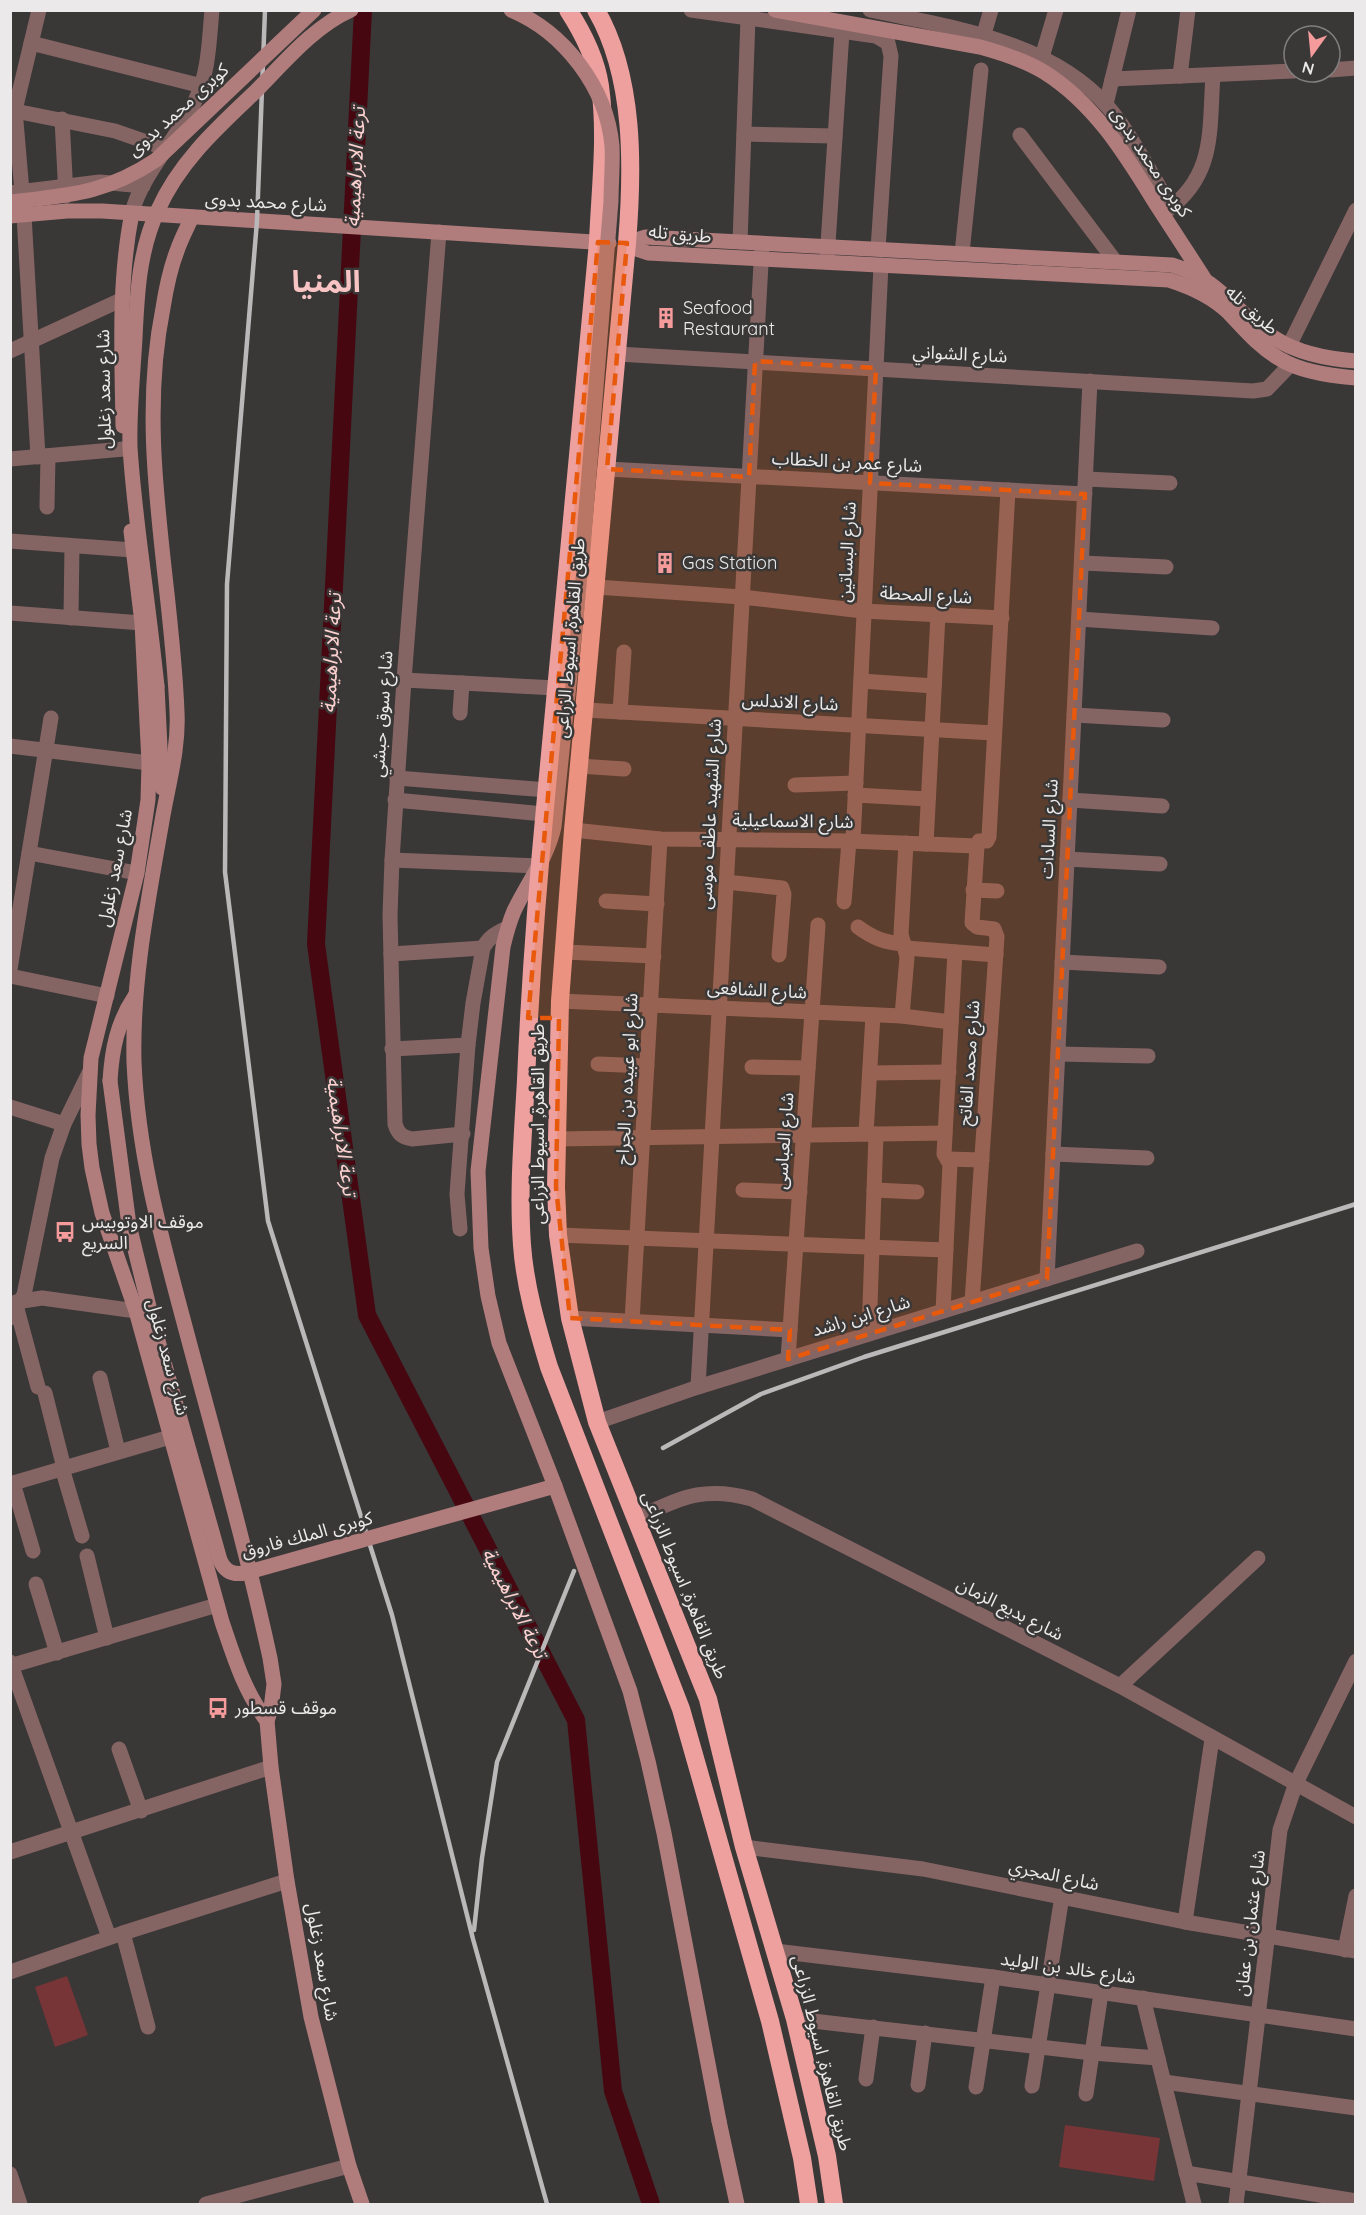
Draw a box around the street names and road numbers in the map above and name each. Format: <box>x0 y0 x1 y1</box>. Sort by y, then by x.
street label: كوبرى محمد بدوى <box>122 58 234 161</box>
street label: كوبرى محمد بدوى <box>1106 102 1197 222</box>
street label: شارع محمد بدوى <box>204 187 328 219</box>
street label: طريق تله <box>648 219 713 248</box>
street label: طريق تله <box>1221 280 1283 339</box>
street label: شارع سعد زغلول <box>91 329 119 449</box>
street label: شارع الشواني <box>912 340 1008 370</box>
street label: شارع عمر بن الخطاب <box>771 446 923 480</box>
street label: شارع البساتين <box>832 501 864 603</box>
street label: طريق القاهرة, اسيوط الزراعى <box>549 537 590 739</box>
street label: شارع المحطة <box>879 581 973 611</box>
street label: شارع سوق حبشي <box>366 650 400 778</box>
street label: شارع الاندلس <box>741 687 839 719</box>
street label: شارع الشهيد عاطف موسى <box>693 718 729 910</box>
street label: شارع السادات <box>1034 778 1066 880</box>
street label: شارع سعد زغلول <box>92 807 140 929</box>
street label: شارع الاسماعيلية <box>732 808 854 836</box>
street label: شارع الشافعى <box>706 975 808 1007</box>
street label: شارع ابو عبيده بن الجراح <box>611 992 645 1166</box>
street label: شارع محمد الفاتح <box>953 999 987 1127</box>
street label: طريق القاهرة, اسيوط الزراعى <box>526 1024 549 1224</box>
street label: شارع العباسى <box>769 1092 801 1190</box>
street label: شارع ابن راشد <box>809 1290 914 1344</box>
street label: شارع سعد زغلول <box>139 1296 195 1418</box>
street label: طريق القاهرة, اسيوط الزراعى <box>637 1487 734 1682</box>
street label: كوبرى الملك فاروق <box>239 1506 375 1563</box>
street label: شارع بديع الزمان <box>952 1572 1067 1648</box>
street label: شارع عثمان بن عفان <box>1229 1849 1273 1998</box>
street label: شارع المجري <box>1006 1854 1101 1898</box>
street label: شارع سعد زغلول <box>298 1901 344 2023</box>
street label: شارع خالد بن الوليد <box>999 1947 1137 1991</box>
street label: طريق القاهرة, اسيوط الزراعى <box>787 1953 858 2153</box>

